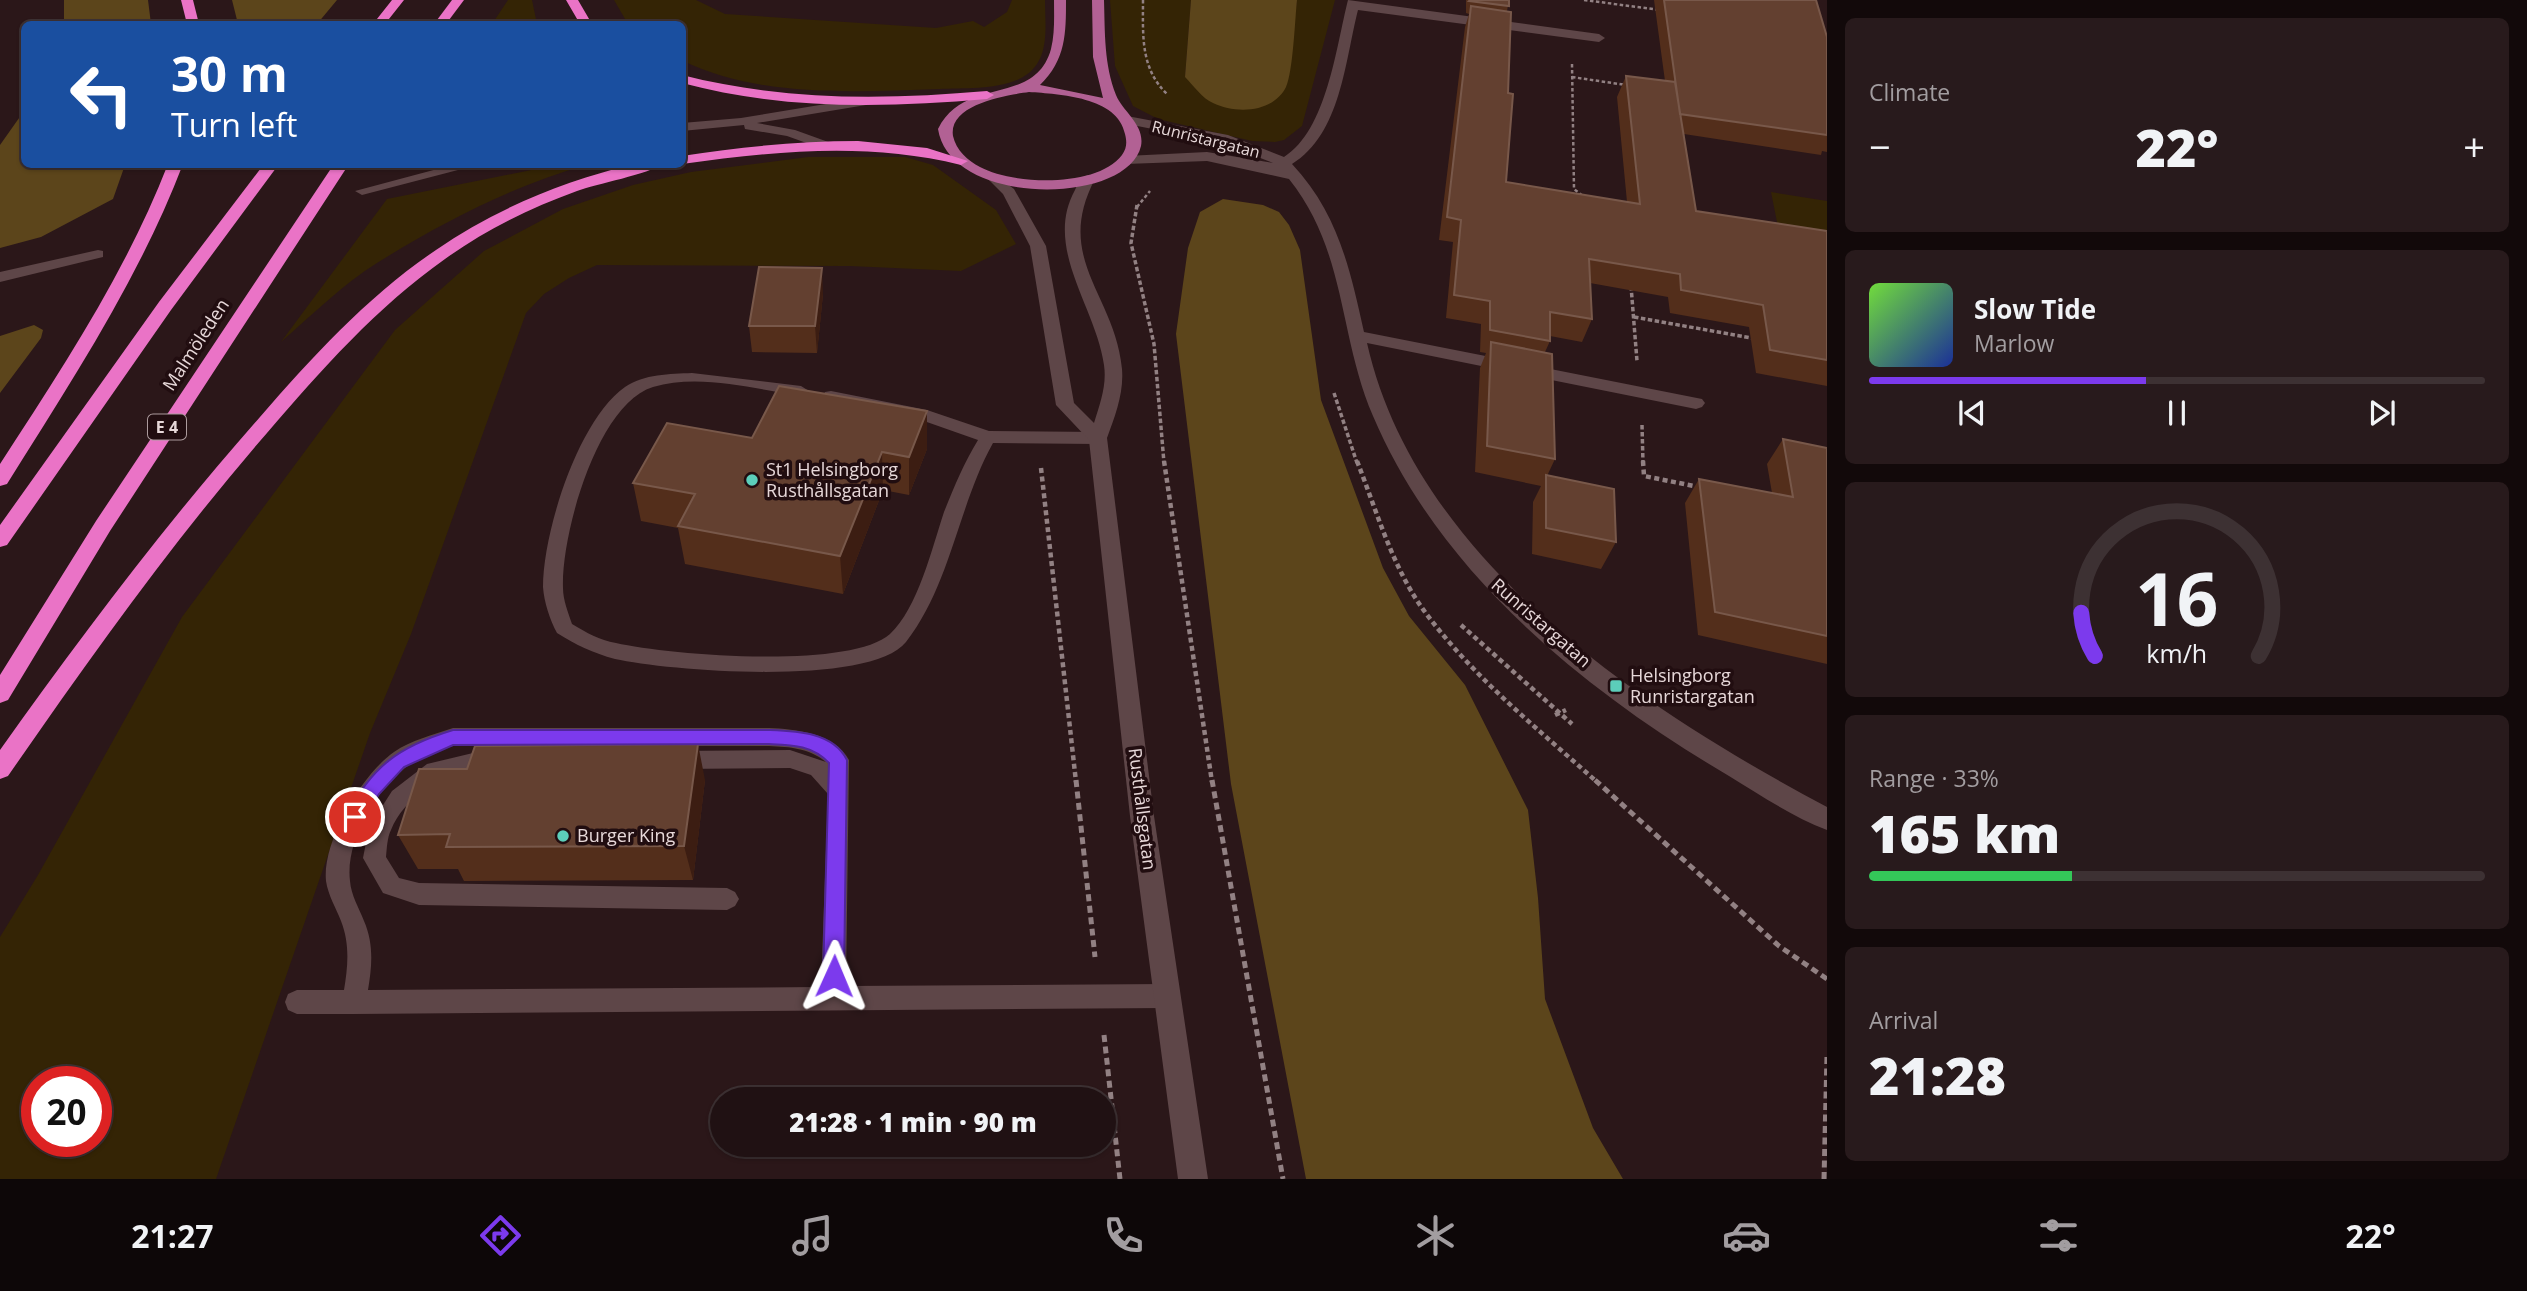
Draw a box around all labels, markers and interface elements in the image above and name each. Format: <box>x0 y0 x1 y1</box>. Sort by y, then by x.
text: 30 m <box>171 40 288 106</box>
icon: left <box>56 49 147 140</box>
text: Climate <box>1869 76 1950 108</box>
text: Turn left <box>171 103 297 146</box>
text: 22° <box>2136 111 2218 182</box>
street label: Runristargatan <box>1150 115 1262 163</box>
text: − <box>1869 120 1891 172</box>
text: + <box>2463 120 2485 172</box>
text: Slow Tide <box>1974 291 2096 327</box>
street label: Malmöleden <box>156 294 234 395</box>
text: Marlow <box>1974 327 2054 359</box>
icon: previous <box>1953 394 1991 432</box>
icon: pause <box>2158 394 2196 432</box>
icon: next <box>2363 394 2401 432</box>
road number: E 4 <box>148 414 186 440</box>
place label: St1 Helsingborg Rusthållsgatan <box>766 457 898 502</box>
marker: St1 Helsingborg Rusthållsgatan <box>744 472 760 488</box>
text: 16 <box>2135 548 2219 647</box>
street label: Runristargatan <box>1487 572 1597 672</box>
text: km/h <box>2147 635 2207 669</box>
place label: Helsingborg Runristargatan <box>1630 663 1755 708</box>
marker: Helsingborg Runristargatan <box>1608 678 1624 694</box>
street label: Rusthållsgatan <box>1124 746 1162 871</box>
text: Range · 33% <box>1869 762 1999 794</box>
pin <box>325 787 385 847</box>
text: 165 km <box>1869 797 2060 868</box>
icon: arrive <box>336 798 374 836</box>
place label: Burger King <box>577 823 676 847</box>
marker: Burger King <box>555 828 571 844</box>
position arrow <box>797 939 871 1013</box>
text: Arrival <box>1869 1004 1938 1036</box>
text: 21:28 <box>1869 1039 2006 1110</box>
speed limit sign: 20 <box>21 1066 112 1157</box>
text: 21:28 · 1 min · 90 m <box>789 1104 1037 1140</box>
icon: directions <box>476 1211 525 1260</box>
icon: music <box>788 1211 837 1260</box>
icon: phone <box>1099 1211 1148 1260</box>
icon: climate <box>1411 1211 1460 1260</box>
icon: car <box>1722 1211 1771 1260</box>
icon: filters <box>2034 1211 2083 1260</box>
text: 21:27 <box>131 1214 214 1257</box>
text: 22° <box>2345 1214 2396 1257</box>

